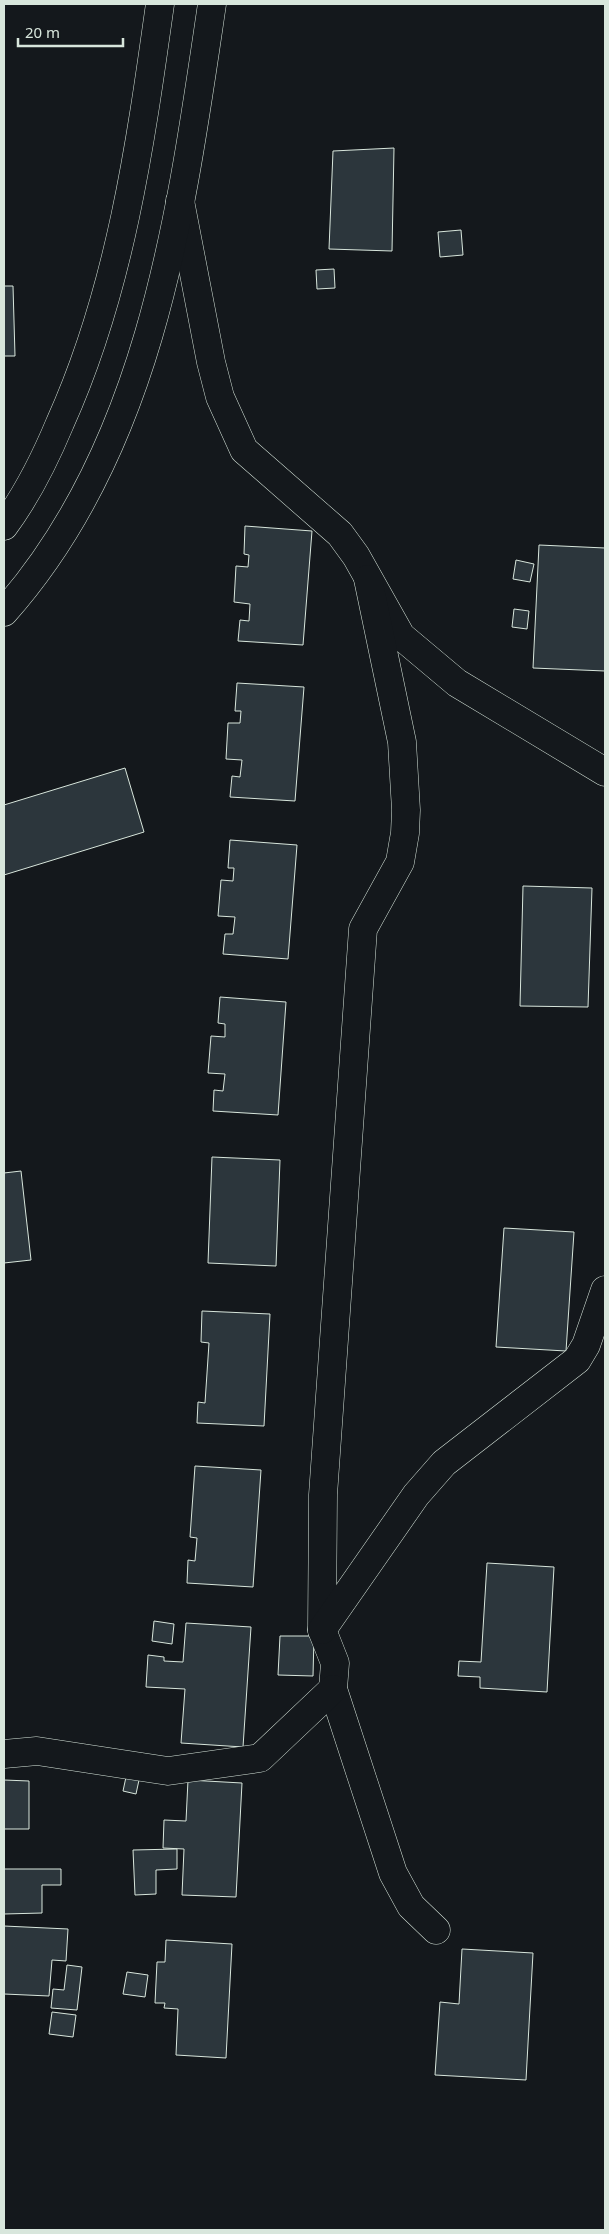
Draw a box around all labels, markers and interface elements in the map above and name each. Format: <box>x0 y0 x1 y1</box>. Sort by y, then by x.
scale bar <box>18 15 122 47</box>
text: 20 m <box>25 22 60 42</box>

